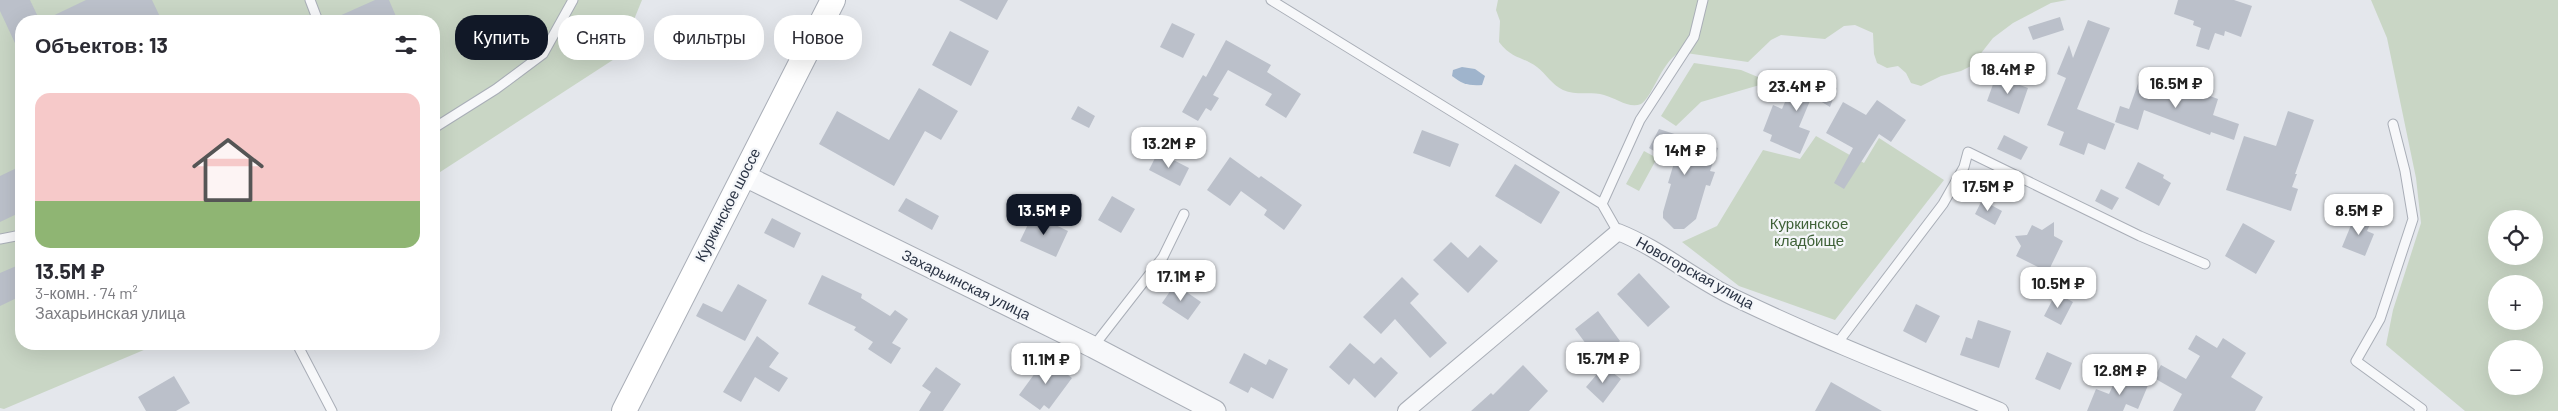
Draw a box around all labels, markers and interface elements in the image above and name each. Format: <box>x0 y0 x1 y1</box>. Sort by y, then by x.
chip: Купить <box>455 15 548 60</box>
chip: Снять <box>558 15 644 60</box>
chip: Фильтры <box>654 15 764 60</box>
chip: Новое <box>774 15 862 60</box>
icon: filters <box>392 31 420 59</box>
text: Объектов: 13 <box>35 32 168 57</box>
pin: 18.4M ₽ <box>1962 52 2054 95</box>
text: 18.4M ₽ <box>1981 59 2035 78</box>
pin: 16.5M ₽ <box>2130 66 2222 109</box>
pin: 23.4M ₽ <box>1751 70 1843 112</box>
text: 16.5M ₽ <box>2149 73 2203 92</box>
text: 23.4M ₽ <box>1768 76 1826 95</box>
icon: home <box>183 125 273 215</box>
pin: 13.2M ₽ <box>1123 126 1215 169</box>
text: 13.2M ₽ <box>1142 133 1196 152</box>
pin: 14M ₽ <box>1650 134 1720 176</box>
text: 14M ₽ <box>1664 140 1706 159</box>
street label: Куркинское шоссе <box>691 145 764 264</box>
pin: 17.5M ₽ <box>1942 170 2034 212</box>
text: 17.5M ₽ <box>1962 176 2014 195</box>
pin: 13.5M ₽ <box>998 194 1090 236</box>
pin: 8.5M ₽ <box>2318 194 2400 236</box>
text: 13.5M ₽ <box>1017 200 1071 219</box>
text: 8.5M ₽ <box>2335 200 2383 219</box>
map controls <box>2488 210 2543 395</box>
button: locate <box>2488 210 2543 265</box>
park label: Куркинское кладбище <box>1770 214 1848 249</box>
street label: Новогорская улица <box>1633 232 1758 312</box>
street label: Захарьинская улица <box>899 245 1034 323</box>
text: 13.5M ₽ <box>35 258 105 283</box>
pin: 17.1M ₽ <box>1135 260 1227 302</box>
text: 17.1M ₽ <box>1157 266 1205 285</box>
pin: 10.5M ₽ <box>2012 266 2104 309</box>
text: 10.5M ₽ <box>2031 273 2085 292</box>
button: + <box>2488 275 2543 330</box>
text: 3-комн. · 74 m² <box>35 283 138 302</box>
text: Захарьинская улица <box>35 303 185 322</box>
button: − <box>2488 340 2543 395</box>
pin: 11.1M ₽ <box>1000 342 1092 385</box>
pin: 15.7M ₽ <box>1557 342 1649 384</box>
text: 15.7M ₽ <box>1577 348 1629 367</box>
text: 11.1M ₽ <box>1022 349 1070 368</box>
pin: 12.8M ₽ <box>2074 354 2166 396</box>
text: 12.8M ₽ <box>2093 360 2147 379</box>

